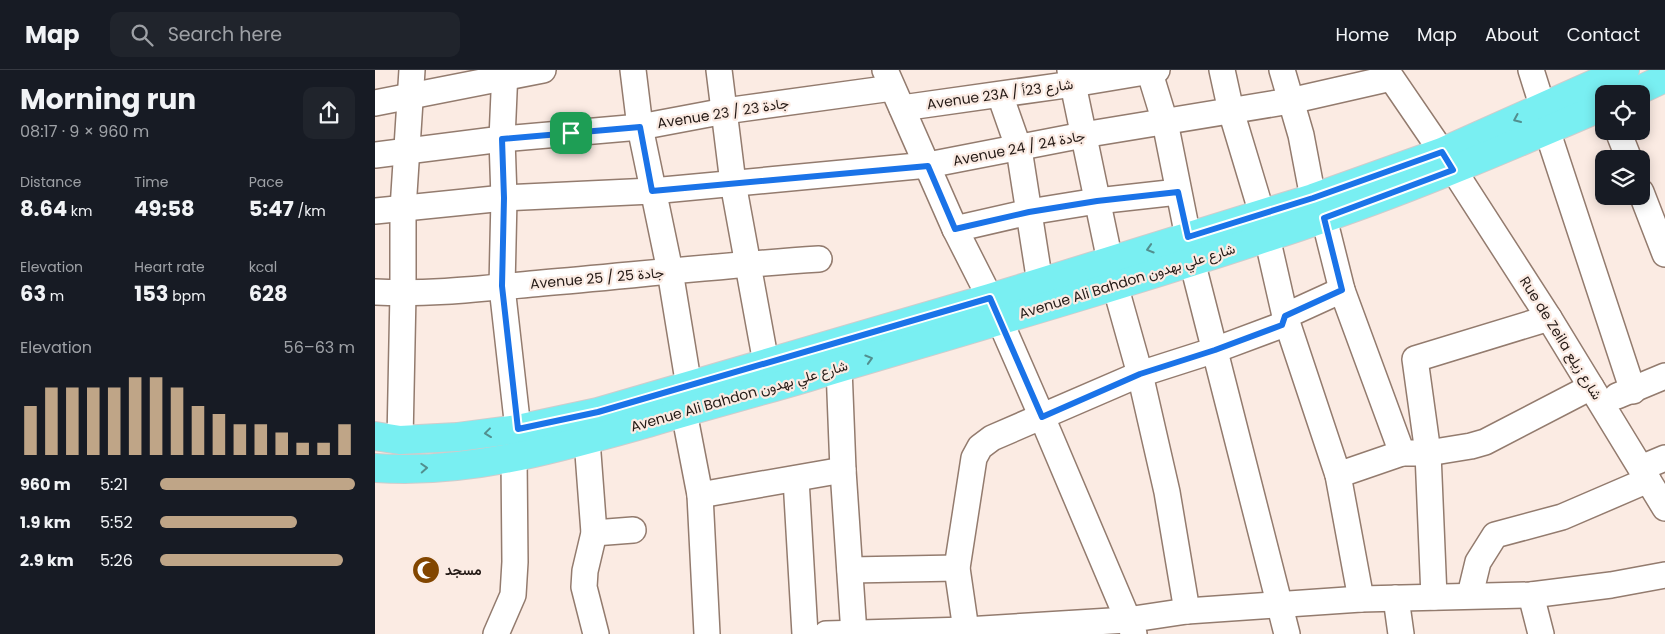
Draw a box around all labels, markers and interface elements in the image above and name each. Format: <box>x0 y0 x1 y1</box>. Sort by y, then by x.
search box <box>110 12 460 57</box>
text: Map <box>25 18 80 51</box>
icon: search <box>128 21 156 49</box>
text: Search here <box>168 21 282 48</box>
text: Home <box>1335 22 1389 47</box>
text: Map <box>1417 22 1457 47</box>
text: About <box>1485 22 1539 47</box>
text: Contact <box>1567 22 1640 47</box>
street label: Avenue 23A / شارع 23أ <box>926 74 1075 115</box>
text: Morning run <box>20 80 196 119</box>
map controls <box>1595 85 1650 205</box>
button: locate <box>1595 85 1650 140</box>
button: share <box>303 87 355 139</box>
street label: Avenue 23 / جادة 23 <box>656 93 790 133</box>
pin <box>550 112 592 154</box>
one-way arrow <box>1513 113 1522 124</box>
icon: arrive <box>557 119 585 147</box>
text: 08:17 · 9 × 960 m <box>20 120 149 143</box>
street label: Avenue 24 / جادة 24 <box>951 125 1087 171</box>
button: layers <box>1595 150 1650 205</box>
text: Distance <box>20 172 81 192</box>
text: Time <box>134 172 168 192</box>
text: Pace <box>249 172 283 192</box>
text: 8.64 <box>20 194 67 223</box>
text: 49:58 <box>134 194 195 223</box>
text: 5:47 <box>249 194 294 223</box>
text: km <box>67 201 93 221</box>
text: /km <box>294 201 326 221</box>
street label: Avenue Ali Bahdon شارع علي بهدون <box>1016 239 1238 325</box>
one-way arrow <box>1146 243 1154 253</box>
text: Elevation <box>20 257 83 277</box>
text: Heart rate <box>134 257 205 277</box>
text: kcal <box>249 257 277 277</box>
street label: Avenue 25 / جادة 25 <box>529 262 665 294</box>
street label: Rue de Zeila شارع زيلع <box>1514 272 1607 404</box>
text: 63 <box>20 279 46 308</box>
text: 153 <box>134 279 169 308</box>
text: 628 <box>249 279 288 308</box>
text: m <box>46 286 64 306</box>
text: bpm <box>169 286 206 306</box>
text: Elevation <box>20 336 92 359</box>
text: 56–63 m <box>284 336 355 359</box>
one-way arrow <box>865 354 873 364</box>
street label: Avenue Ali Bahdon شارع علي بهدون <box>628 355 851 439</box>
one-way arrow <box>484 427 492 438</box>
one-way arrow <box>420 463 428 474</box>
text: 960 m <box>20 473 71 496</box>
text: 5:21 <box>100 473 128 496</box>
text: 1.9 km <box>20 511 71 534</box>
text: 5:52 <box>100 511 133 534</box>
text: 2.9 km <box>20 549 74 572</box>
text: 5:26 <box>100 549 133 572</box>
mosque icon: مسجد <box>411 555 441 585</box>
place label: مسجد <box>445 560 482 580</box>

